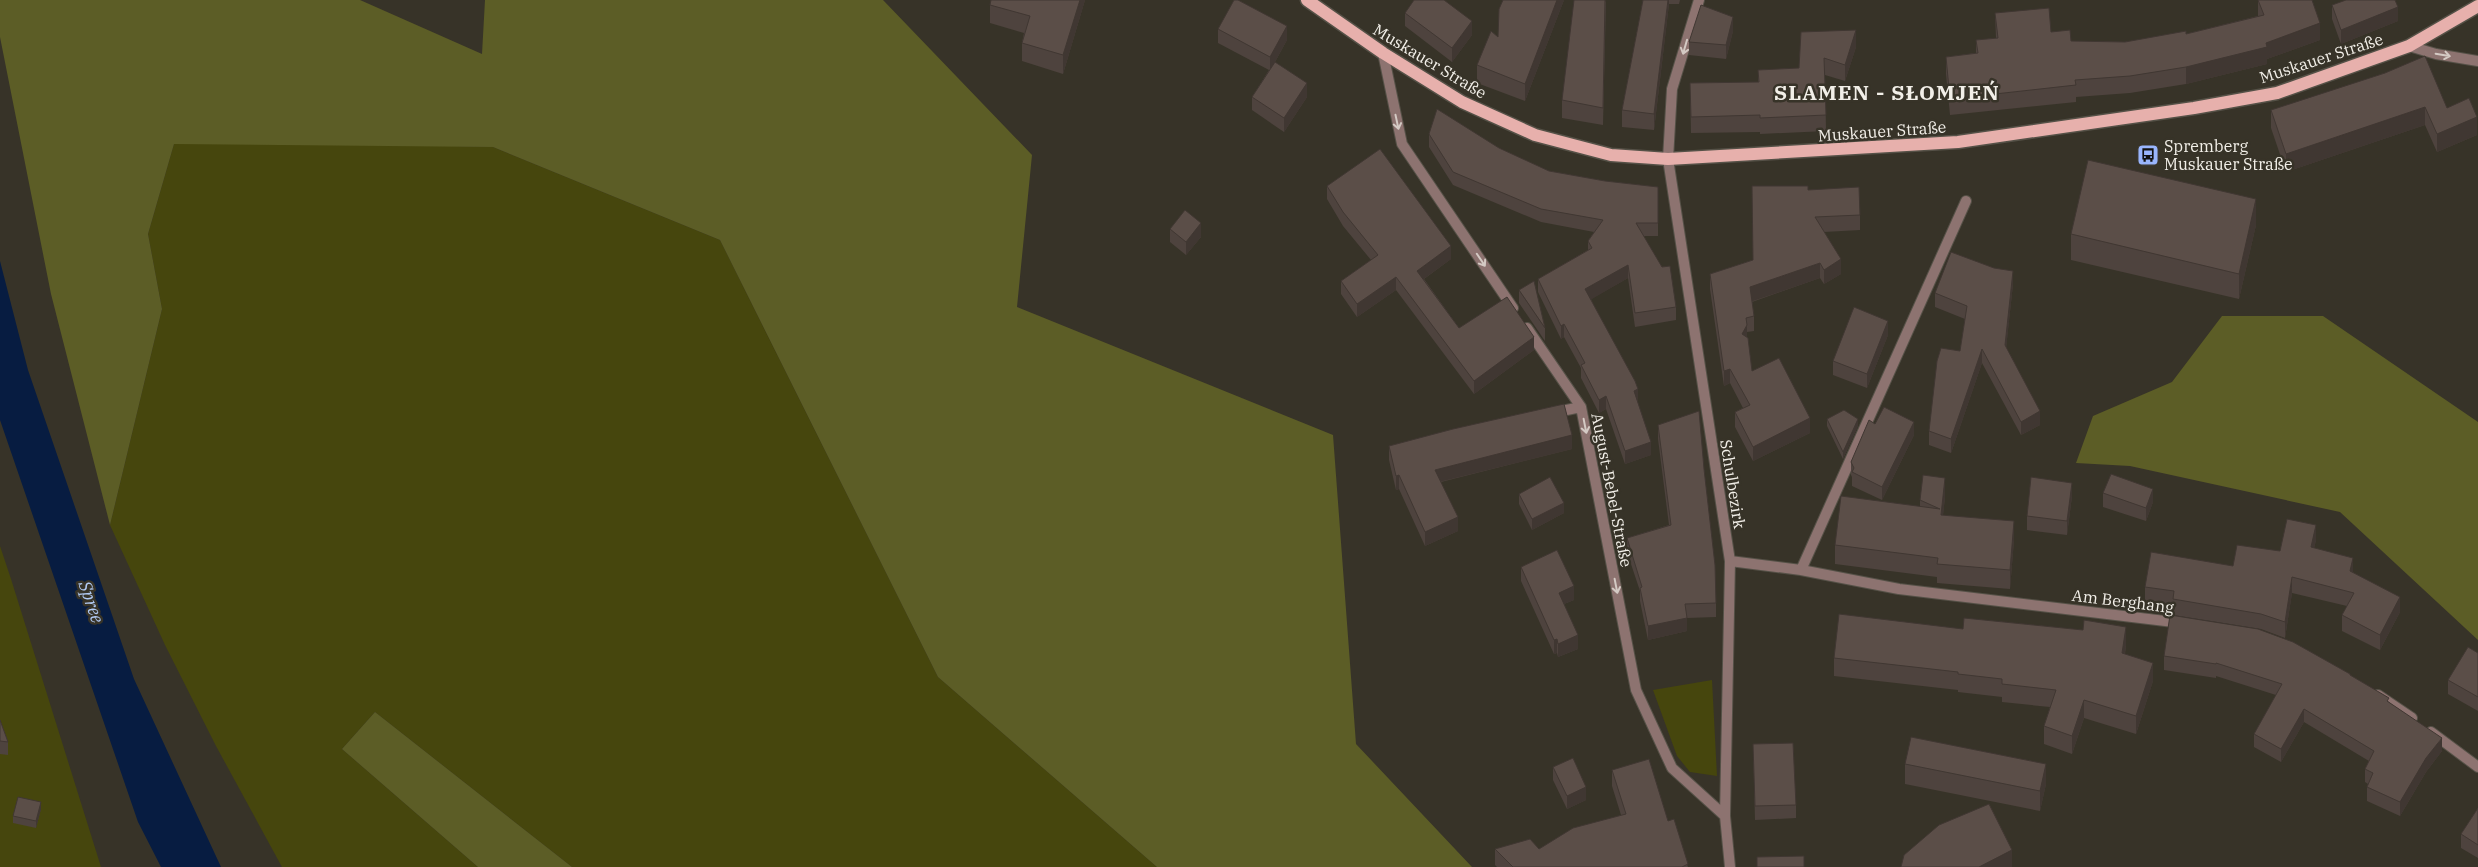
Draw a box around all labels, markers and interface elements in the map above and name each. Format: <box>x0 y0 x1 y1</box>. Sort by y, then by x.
street label: Muskauer Straße <box>1370 19 1490 103</box>
street label: Muskauer Straße <box>2257 29 2385 87</box>
one-way arrow <box>1680 38 1689 54</box>
one-way arrow <box>2435 51 2451 60</box>
district label: SLAMEN - SŁOMJEŃ <box>1774 78 2000 106</box>
one-way arrow <box>1393 114 1402 130</box>
street label: Muskauer Straße <box>1817 117 1947 145</box>
place label: Spremberg Muskauer Straße <box>2164 136 2293 174</box>
bus stop icon: Spremberg Muskauer Straße <box>2136 143 2160 167</box>
one-way arrow <box>1476 253 1486 267</box>
street label: August-Bebel-Straße <box>1587 411 1637 569</box>
one-way arrow <box>1580 418 1590 434</box>
street label: Schulbezirk <box>1716 438 1750 531</box>
water label: Spree <box>73 577 109 626</box>
one-way arrow <box>1611 577 1621 593</box>
street label: Am Berghang <box>2071 585 2175 617</box>

